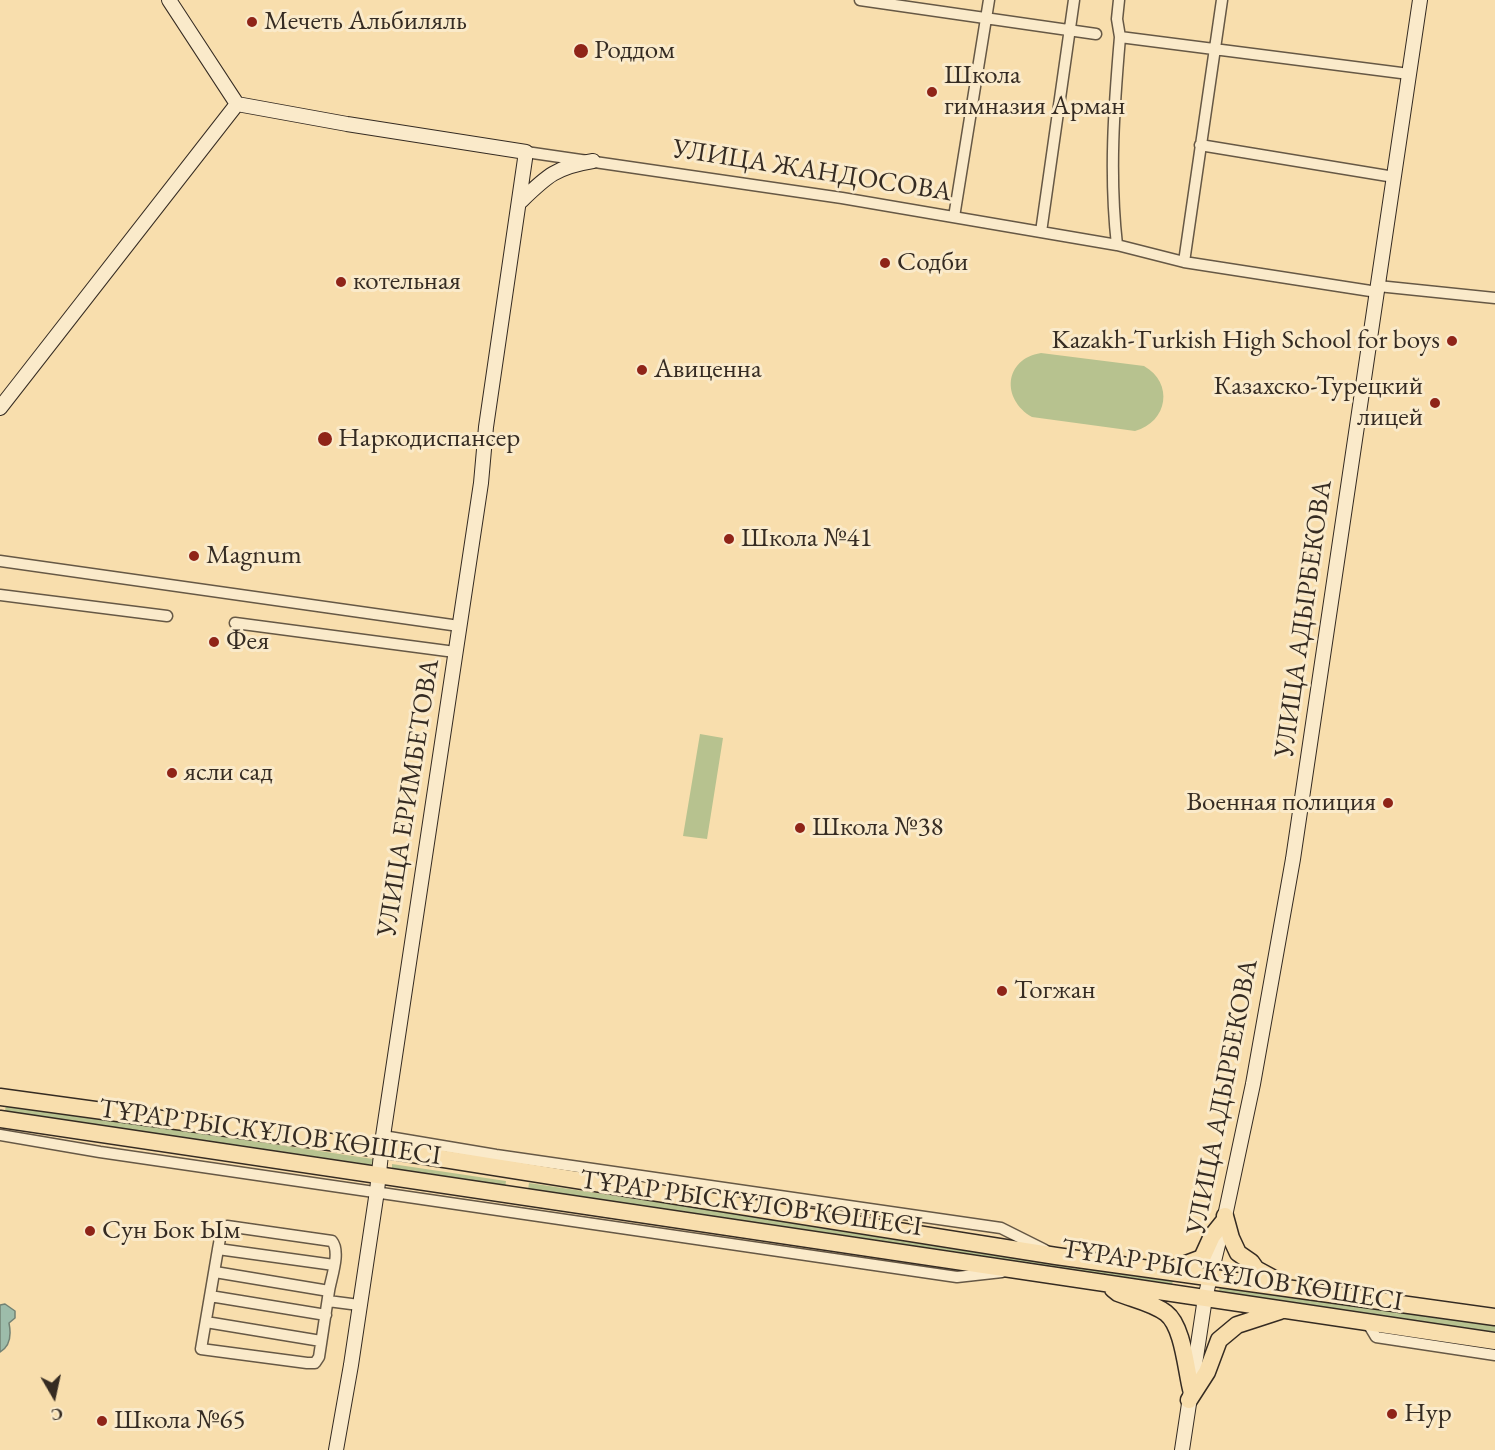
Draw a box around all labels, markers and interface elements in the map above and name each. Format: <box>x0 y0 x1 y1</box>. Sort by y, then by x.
place label: Мечеть Альбиляль <box>264 6 467 38</box>
marker: Мечеть Альбиляль <box>245 15 259 29</box>
place label: Роддом <box>594 35 675 67</box>
marker: Роддом <box>572 42 590 60</box>
place label: Школа гимназия Арман <box>944 60 1125 123</box>
marker: Школа гимназия Арман <box>925 85 939 99</box>
street label: УЛИЦА ЖАНДОСОВА <box>670 133 954 209</box>
place label: Содби <box>897 247 968 279</box>
marker: Содби <box>878 256 892 270</box>
place label: котельная <box>353 266 461 298</box>
marker: котельная <box>334 275 348 289</box>
place label: Kazakh-Turkish High School for boys <box>1051 325 1440 357</box>
marker: Kazakh-Turkish High School for boys <box>1445 334 1459 348</box>
place label: Авиценна <box>654 354 762 386</box>
marker: Авиценна <box>635 363 649 377</box>
place label: Казахско-Турецкий лицей <box>1213 371 1423 434</box>
marker: Казахско-Турецкий лицей <box>1428 396 1442 410</box>
place label: Наркодиспансер <box>338 423 520 455</box>
marker: Наркодиспансер <box>316 430 334 448</box>
street label: УЛИЦА АДЫРБЕКОВА <box>1268 478 1340 760</box>
place label: Школа №41 <box>741 523 872 555</box>
marker: Школа №41 <box>722 532 736 546</box>
place label: Magnum <box>206 540 302 572</box>
marker: Magnum <box>187 549 201 563</box>
place label: Фея <box>226 626 269 658</box>
marker: Фея <box>207 635 221 649</box>
street label: УЛИЦА ЕРИМБЕТОВА <box>371 657 447 939</box>
place label: ясли сад <box>184 757 273 789</box>
marker: ясли сад <box>165 766 179 780</box>
place label: Военная полиция <box>1186 787 1376 819</box>
marker: Военная полиция <box>1381 796 1395 810</box>
place label: Школа №38 <box>812 812 943 844</box>
marker: Школа №38 <box>793 821 807 835</box>
street label: УЛИЦА АДЫРБЕКОВА <box>1180 956 1266 1238</box>
place label: Тогжан <box>1014 975 1096 1007</box>
marker: Тогжан <box>995 984 1009 998</box>
street label: ТҰРАР РЫСКҰЛОВ КӨШЕСІ <box>97 1093 443 1173</box>
street label: ТҰРАР РЫСКҰЛОВ КӨШЕСІ <box>578 1164 924 1244</box>
place label: Сун Бок Ым <box>102 1215 240 1247</box>
marker: Сун Бок Ым <box>83 1224 97 1238</box>
street label: ТҰРАР РЫСКҰЛОВ КӨШЕСІ <box>1059 1233 1405 1319</box>
north arrow <box>24 1366 84 1426</box>
place label: Нур <box>1404 1398 1452 1430</box>
text: С <box>50 1403 64 1426</box>
place label: Школа №65 <box>114 1405 245 1437</box>
marker: Нур <box>1385 1407 1399 1421</box>
marker: Школа №65 <box>95 1414 109 1428</box>

